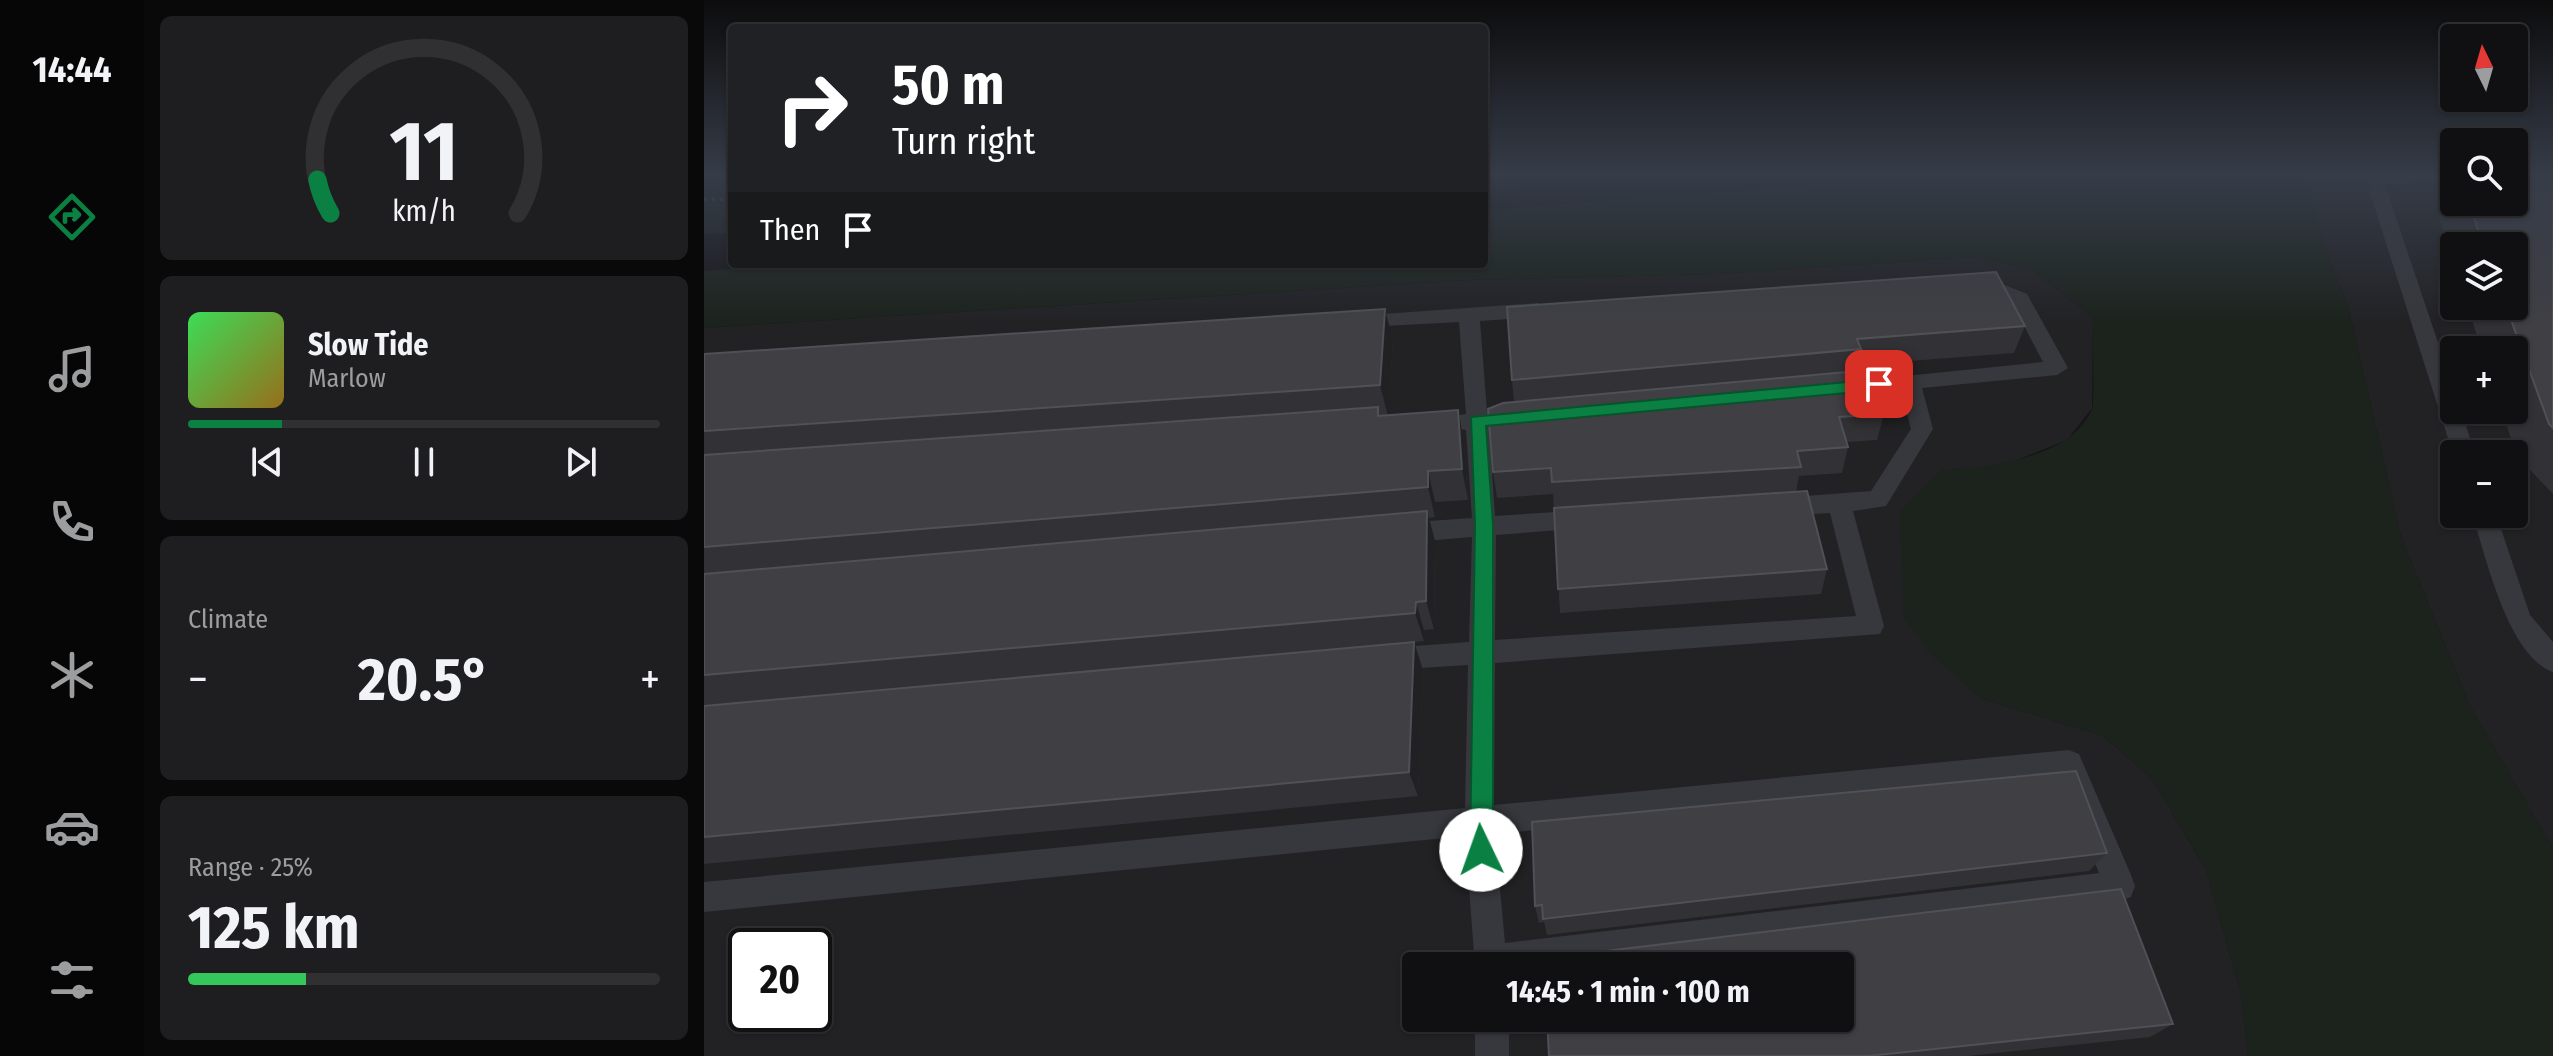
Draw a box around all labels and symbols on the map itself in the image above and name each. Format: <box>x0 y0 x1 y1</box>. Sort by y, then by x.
north arrow <box>2440 24 2528 112</box>
pin <box>1845 350 1913 418</box>
position arrow <box>1439 808 1523 892</box>
speed limit sign: 20 <box>728 928 832 1032</box>

